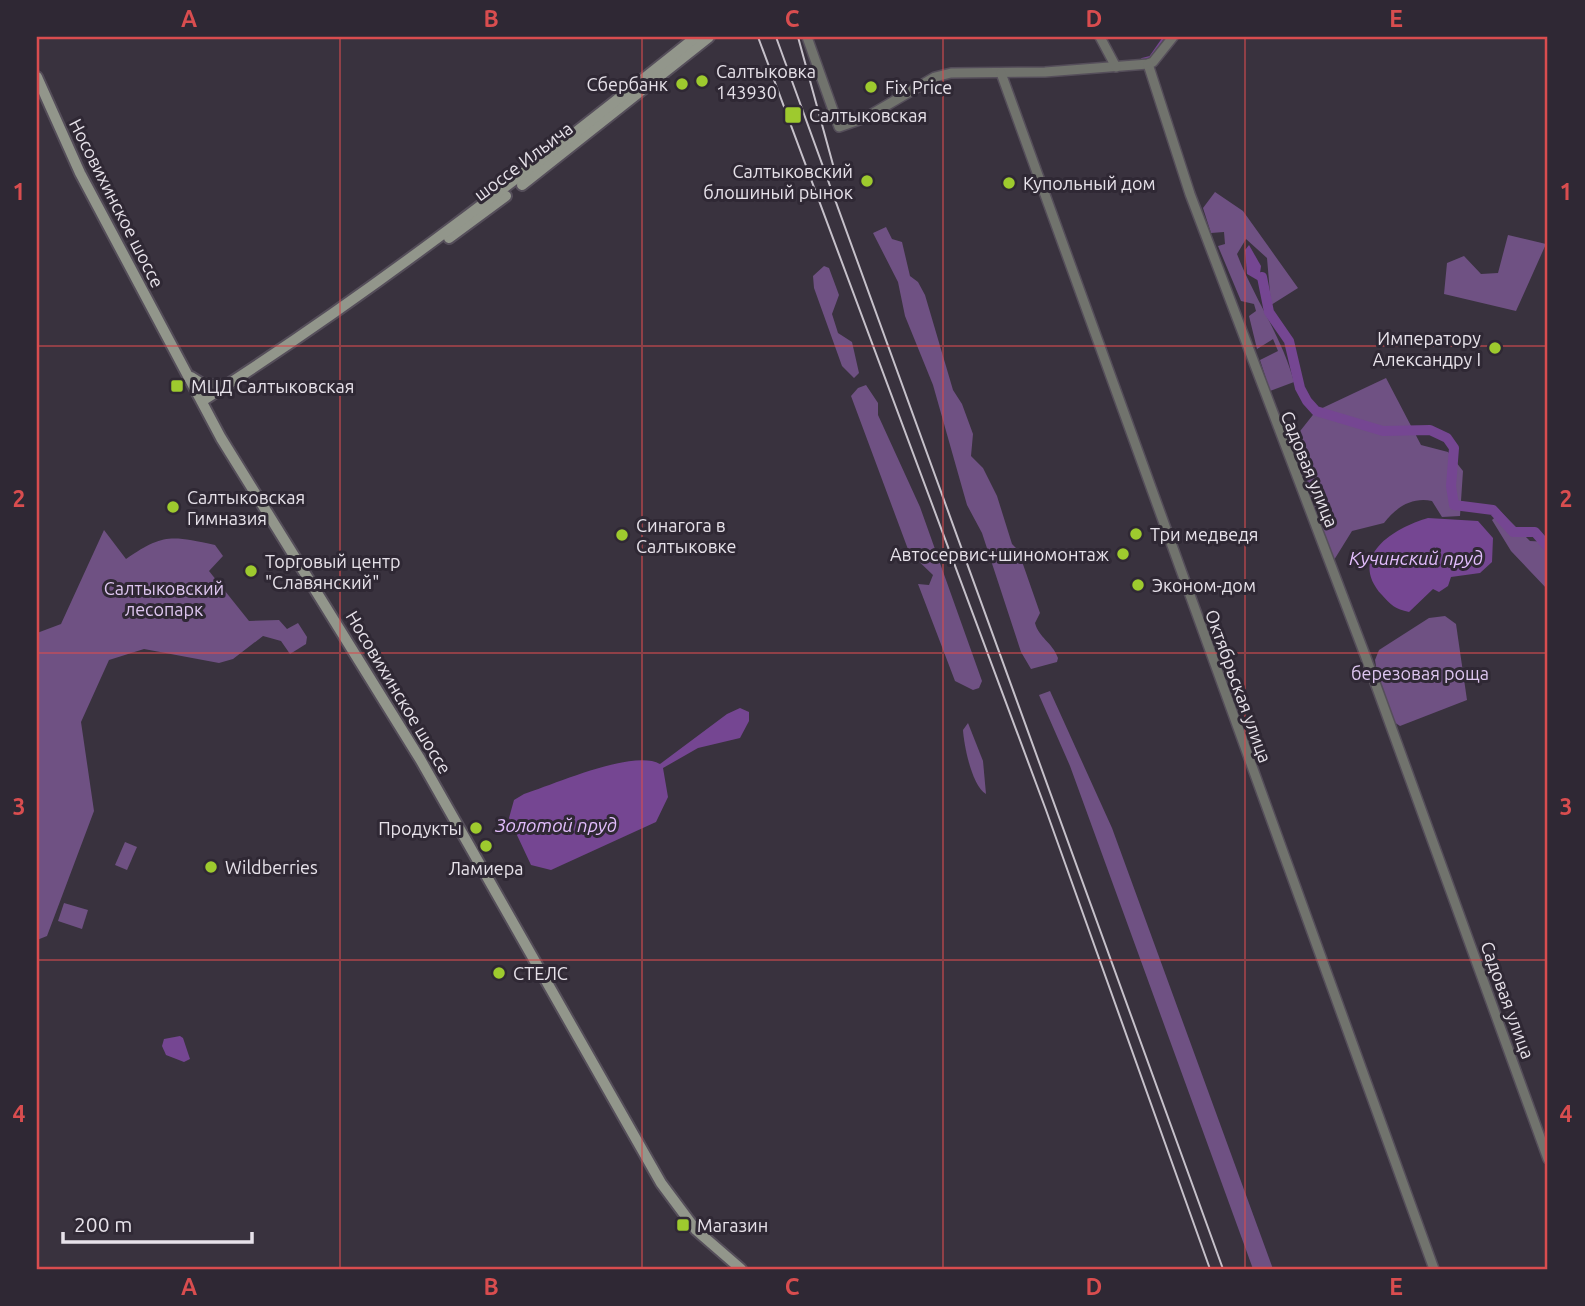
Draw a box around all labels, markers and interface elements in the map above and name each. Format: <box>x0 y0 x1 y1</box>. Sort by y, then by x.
text: A <box>181 6 197 31</box>
text: B <box>483 6 499 31</box>
text: C <box>785 6 800 31</box>
text: D <box>1086 6 1102 31</box>
text: E <box>1389 6 1403 31</box>
place label: Салтыковка 143930 <box>716 61 816 102</box>
marker: Салтыковка 143930 <box>694 73 710 89</box>
place label: Сбербанк <box>586 74 668 94</box>
marker: Сбербанк <box>674 76 690 92</box>
place label: Fix Price <box>885 77 952 97</box>
marker: Fix Price <box>863 79 879 95</box>
marker: Салтыковская <box>783 105 803 125</box>
place label: Салтыковская <box>809 105 927 125</box>
street label: Носовихинское шоссе <box>66 115 168 291</box>
street label: шоссе Ильича <box>470 118 576 204</box>
place label: Салтыковский блошиный рынок <box>703 161 853 202</box>
marker: Салтыковский блошиный рынок <box>859 173 875 189</box>
place label: Купольный дом <box>1023 173 1156 193</box>
marker: Купольный дом <box>1001 175 1017 191</box>
text: 1 <box>13 179 25 204</box>
text: 1 <box>1560 179 1572 204</box>
place label: Императору Александру I <box>1373 328 1481 369</box>
marker: Императору Александру I <box>1487 340 1503 356</box>
place label: МЦД Салтыковская <box>191 376 354 396</box>
marker: МЦД Салтыковская <box>169 378 185 394</box>
street label: Садовая улица <box>1278 408 1342 530</box>
text: 2 <box>13 486 25 511</box>
text: 2 <box>1560 486 1572 511</box>
place label: Салтыковская Гимназия <box>187 487 305 528</box>
marker: Салтыковская Гимназия <box>165 499 181 515</box>
place label: Синагога в Салтыковке <box>636 515 737 556</box>
place label: Три медведя <box>1150 524 1259 544</box>
marker: Три медведя <box>1128 526 1144 542</box>
marker: Синагога в Салтыковке <box>614 527 630 543</box>
place label: Автосервис+шиномонтаж <box>890 544 1110 564</box>
marker: Автосервис+шиномонтаж <box>1115 546 1131 562</box>
water label: Кучинский пруд <box>1349 547 1483 569</box>
place label: Торговый центр "Славянский" <box>265 551 401 592</box>
marker: Торговый центр "Славянский" <box>243 563 259 579</box>
place label: Эконом-дом <box>1152 575 1256 595</box>
marker: Эконом-дом <box>1130 577 1146 593</box>
park label: Салтыковский лесопарк <box>104 578 224 619</box>
street label: Носовихинское шоссе <box>342 607 456 777</box>
street label: Октябрьская улица <box>1202 607 1276 765</box>
park label: березовая роща <box>1351 663 1489 683</box>
text: 3 <box>13 794 25 819</box>
text: 3 <box>1560 794 1572 819</box>
water label: Золотой пруд <box>494 814 617 836</box>
place label: Продукты <box>378 818 462 838</box>
marker: Продукты <box>468 820 484 836</box>
marker: Ламиера <box>478 838 494 854</box>
place label: Wildberries <box>225 857 318 877</box>
place label: Ламиера <box>448 858 524 878</box>
marker: Wildberries <box>203 859 219 875</box>
street label: Садовая улица <box>1477 938 1539 1062</box>
place label: СТЕЛС <box>513 963 568 983</box>
marker: СТЕЛС <box>491 965 507 981</box>
text: 4 <box>13 1101 26 1126</box>
text: 4 <box>1560 1101 1573 1126</box>
scale bar <box>63 1201 252 1245</box>
text: 200 m <box>74 1212 132 1236</box>
place label: Магазин <box>697 1215 768 1235</box>
marker: Магазин <box>675 1217 691 1233</box>
text: A <box>181 1274 197 1299</box>
text: B <box>483 1274 499 1299</box>
text: C <box>785 1274 800 1299</box>
text: D <box>1086 1274 1102 1299</box>
text: E <box>1389 1274 1403 1299</box>

